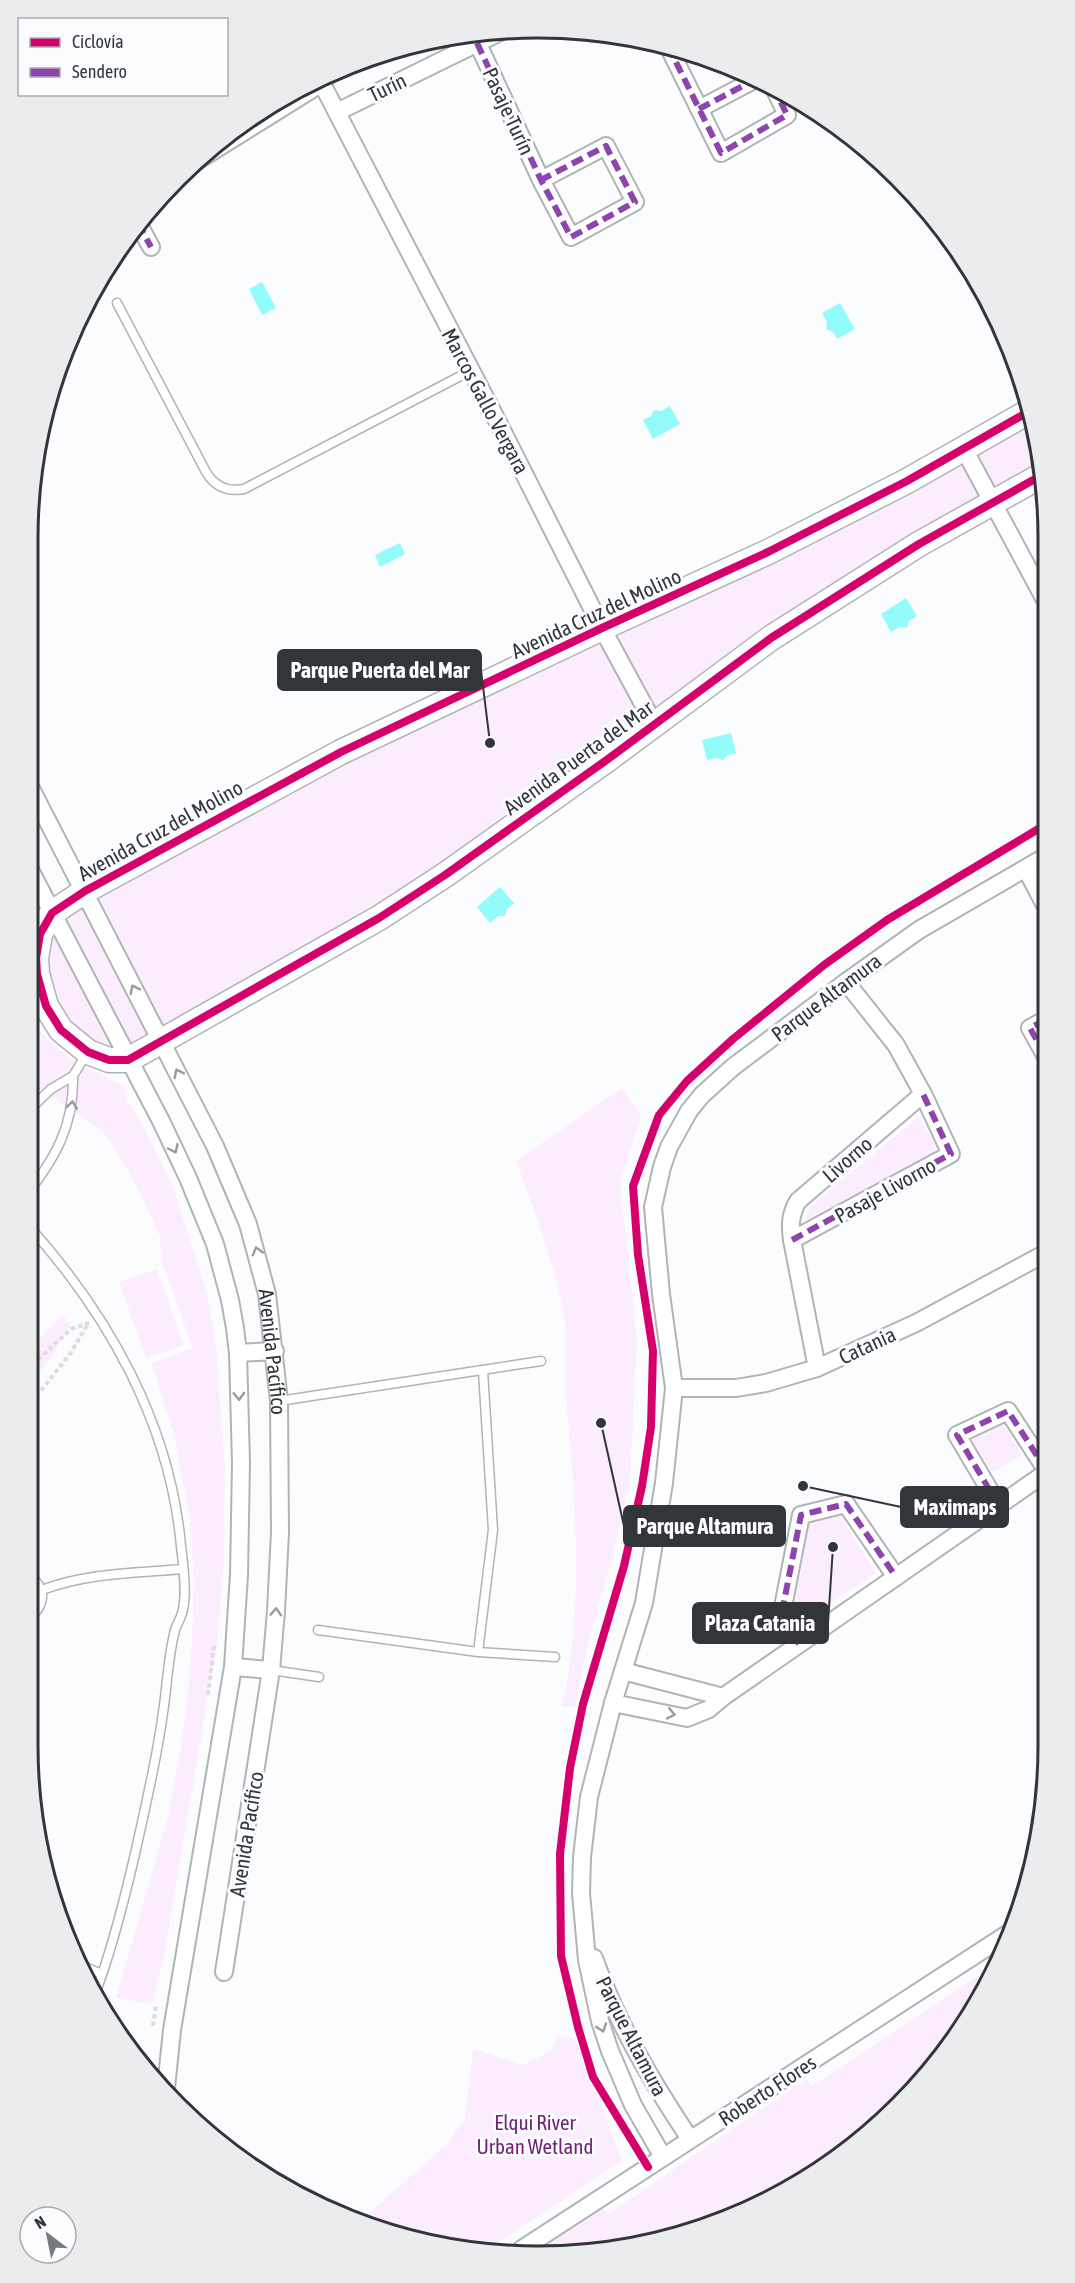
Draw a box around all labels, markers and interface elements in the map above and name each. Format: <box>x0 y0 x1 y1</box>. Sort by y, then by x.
legend <box>18 18 228 96</box>
text: Ciclovía <box>72 31 124 52</box>
text: Sendero <box>72 61 127 82</box>
street label: Pasaje Turín <box>478 64 540 158</box>
street label: Turín <box>364 68 410 106</box>
street label: Marcos Gallo Vergara <box>438 324 534 478</box>
street label: Avenida Cruz del Molino <box>507 563 685 663</box>
callout: Parque Puerta del Mar <box>278 650 481 690</box>
text: Parque Puerta del Mar <box>290 657 470 683</box>
street label: Avenida Puerta del Mar <box>499 694 658 819</box>
street label: Avenida Cruz del Molino <box>74 775 246 885</box>
street label: Parque Altamura <box>767 948 885 1046</box>
one-way arrow <box>130 984 142 995</box>
one-way arrow <box>173 1069 185 1080</box>
one-way arrow <box>65 1100 77 1110</box>
street label: Livorno <box>817 1131 877 1187</box>
one-way arrow <box>167 1142 179 1153</box>
street label: Pasaje Livorno <box>830 1152 940 1228</box>
one-way arrow <box>252 1246 264 1257</box>
street label: Avenida Pacífico <box>255 1288 291 1415</box>
street label: Catania <box>835 1321 899 1369</box>
one-way arrow <box>233 1391 246 1400</box>
callout: Maximaps <box>901 1487 1008 1527</box>
text: Maximaps <box>913 1494 997 1520</box>
callout: Parque Altamura <box>624 1506 785 1546</box>
text: Parque Altamura <box>636 1513 774 1539</box>
callout: Plaza Catania <box>693 1603 828 1643</box>
one-way arrow <box>269 1608 282 1617</box>
text: Plaza Catania <box>705 1610 815 1636</box>
one-way arrow <box>665 1707 675 1720</box>
street label: Avenida Pacífico <box>224 1770 268 1898</box>
street label: Parque Altamura <box>592 1972 672 2100</box>
one-way arrow <box>595 2022 607 2033</box>
street label: Roberto Flores <box>714 2050 820 2130</box>
park label: Elqui River Urban Wetland <box>476 2110 594 2158</box>
north arrow <box>18 2205 78 2265</box>
text: N <box>31 2212 49 2232</box>

